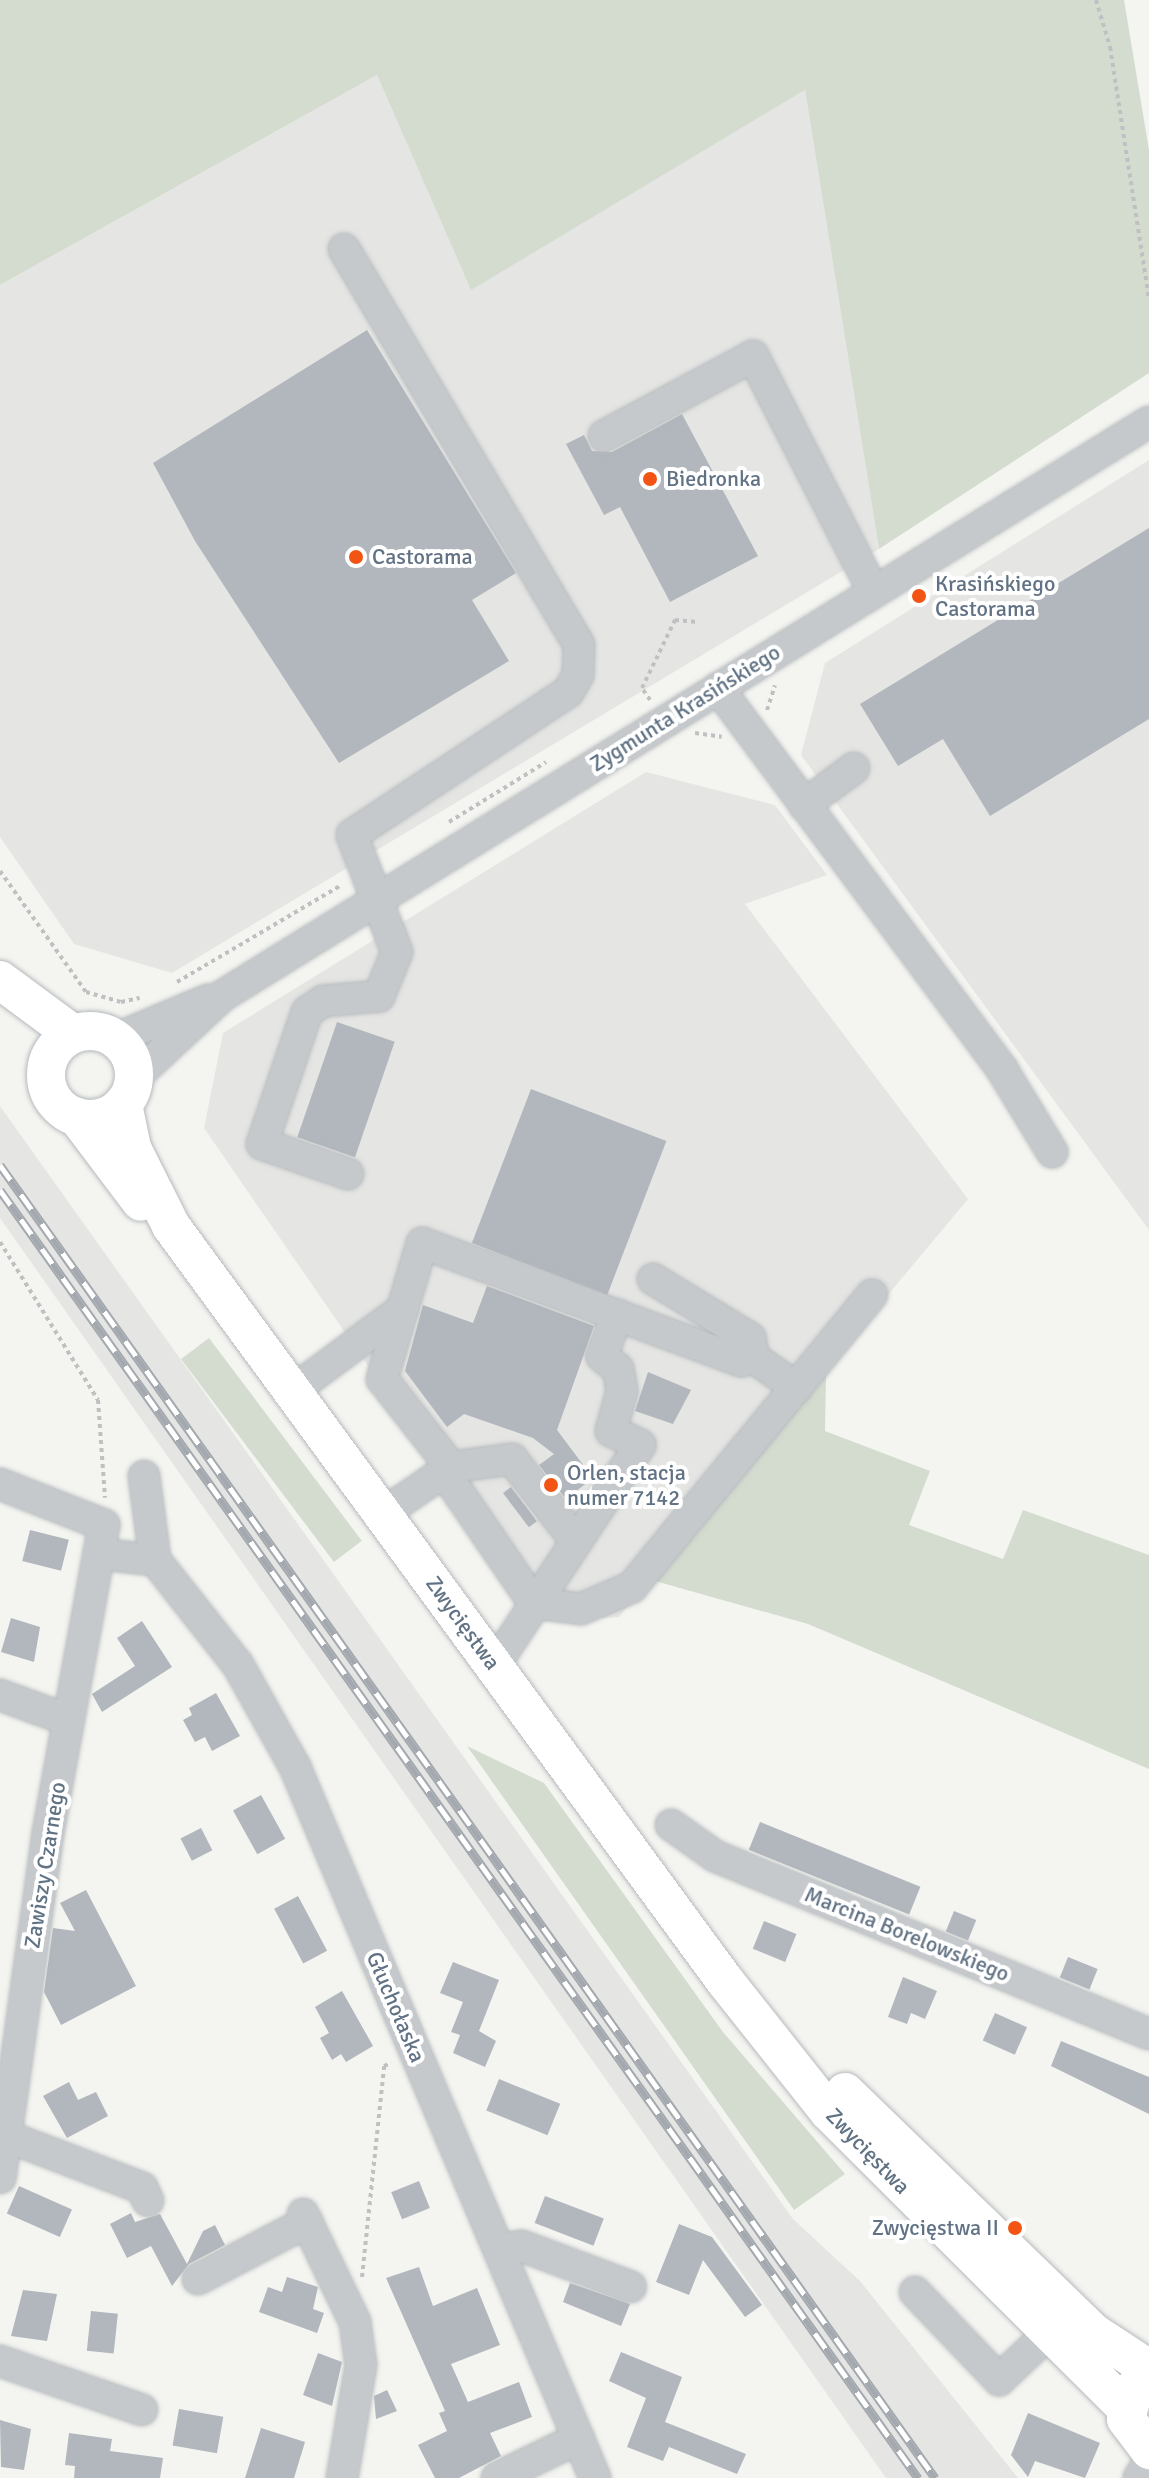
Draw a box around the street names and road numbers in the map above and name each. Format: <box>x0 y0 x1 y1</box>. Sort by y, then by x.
street label: Zygmunta Krasińskiego <box>585 639 785 777</box>
street label: Zwycięstwa <box>420 1571 506 1675</box>
street label: Zawiszy Czarnego <box>19 1780 71 1950</box>
street label: Marcina Borelowskiego <box>801 1881 1013 1987</box>
street label: Głuchołaska <box>361 1948 431 2066</box>
street label: Zwycięstwa <box>821 2102 915 2200</box>

